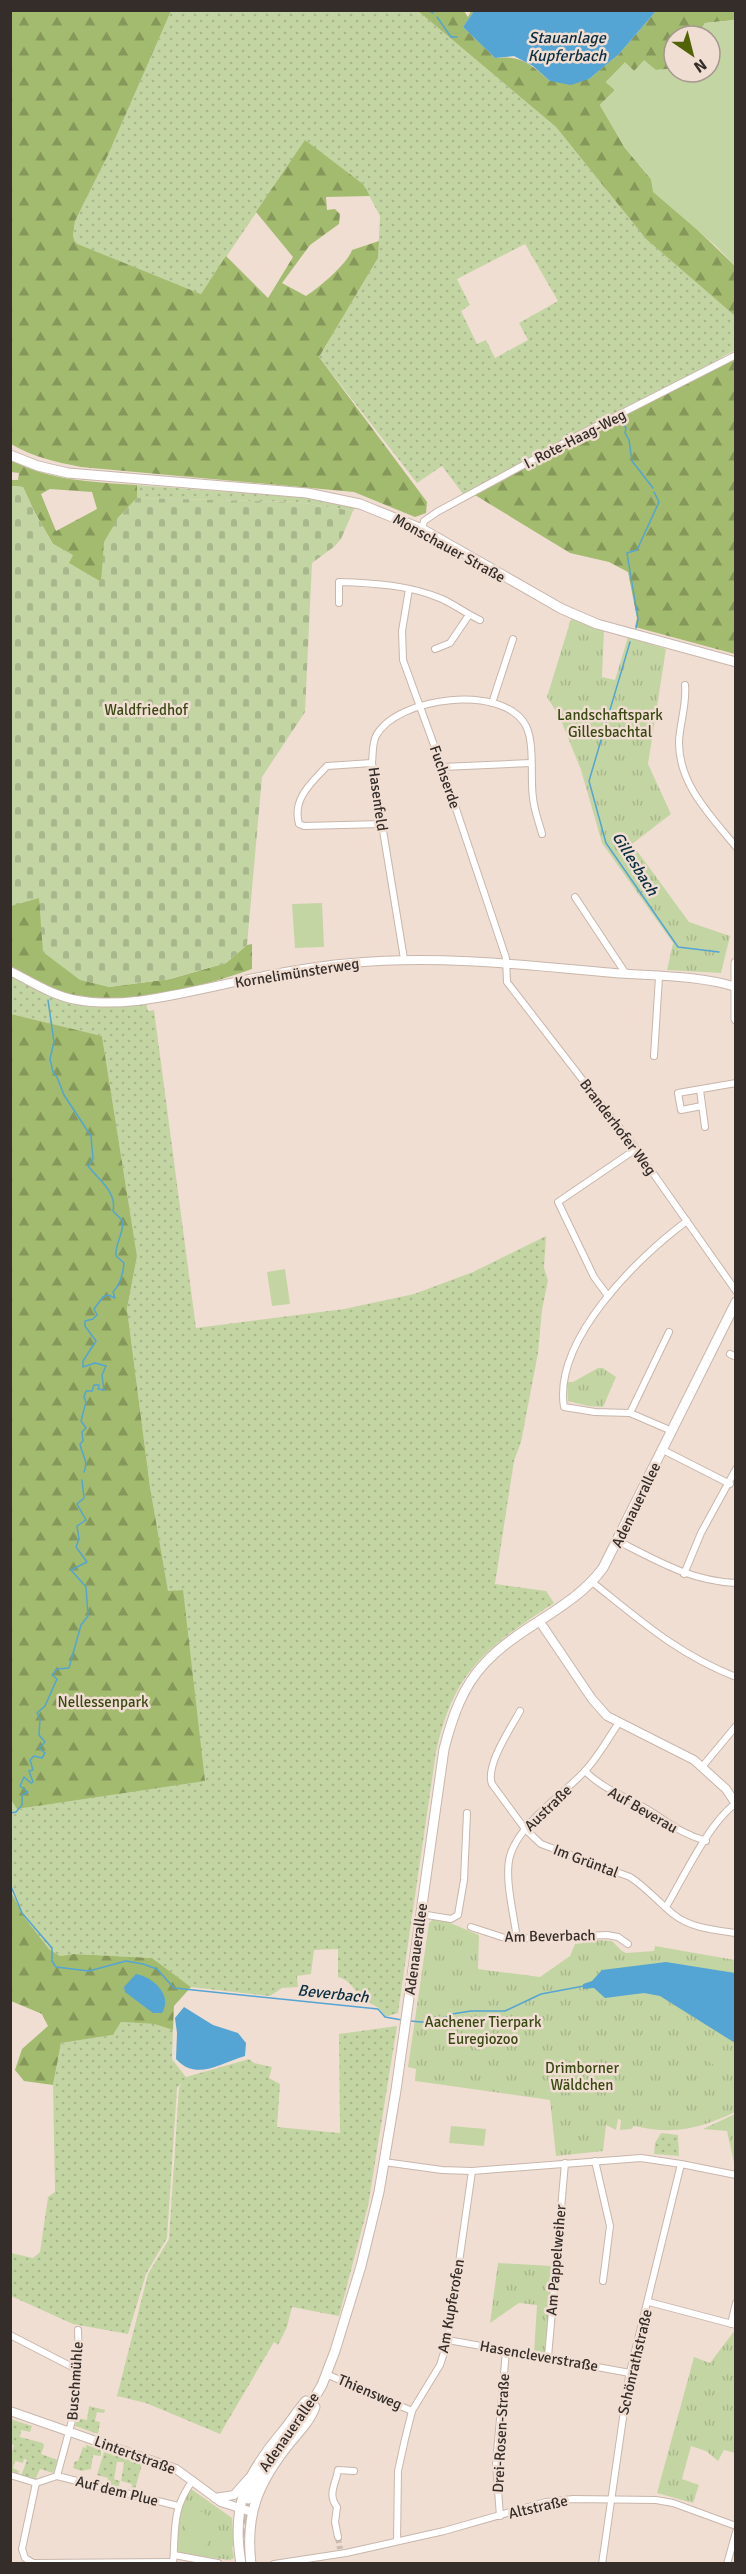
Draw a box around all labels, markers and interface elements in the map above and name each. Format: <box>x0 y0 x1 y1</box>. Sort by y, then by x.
north arrow <box>662 24 722 84</box>
water label: Stauanlage Kupferbach <box>528 28 607 66</box>
text: N <box>690 54 710 77</box>
street label: I. Rote-Haag-Weg <box>521 406 629 472</box>
street label: Monschauer Straße <box>390 510 508 586</box>
park label: Waldfriedhof <box>104 701 189 719</box>
park label: Landschaftspark Gillesbachtal <box>557 706 663 741</box>
street label: Fuchserde <box>426 743 464 811</box>
street label: Hasenfeld <box>365 766 391 832</box>
water label: Gillesbach <box>608 828 663 901</box>
street label: Kornelimünsterweg <box>234 954 360 992</box>
street label: Branderhofer Weg <box>576 1075 660 1179</box>
street label: Adenauerallee <box>608 1459 664 1551</box>
park label: Nellessenpark <box>57 1693 149 1711</box>
street label: Austraße <box>521 1781 575 1835</box>
street label: Auf Beverau <box>605 1783 681 1837</box>
street label: Im Grüntal <box>551 1840 621 1882</box>
street label: Adenauerallee <box>401 1902 431 1996</box>
street label: Am Beverbach <box>504 1926 596 1946</box>
water label: Beverbach <box>297 1980 371 2008</box>
park label: Aachener Tierpark Euregiozoo <box>424 2013 542 2048</box>
park label: Drimborner Wäldchen <box>545 2059 619 2094</box>
street label: Am Pappelweiher <box>542 2203 570 2316</box>
street label: Am Kupferofen <box>434 2258 468 2354</box>
street label: Schönrathstraße <box>614 2308 656 2416</box>
street label: Hasencleverstraße <box>478 2337 600 2375</box>
street label: Buschmühle <box>63 2341 87 2421</box>
street label: Thiensweg <box>335 2370 405 2414</box>
street label: Drei-Rosen-Straße <box>489 2373 513 2493</box>
street label: Adenauerallee <box>255 2389 323 2475</box>
street label: Lintertstraße <box>92 2432 178 2478</box>
street label: Auf dem Plue <box>74 2472 160 2510</box>
street label: Altstraße <box>507 2491 569 2523</box>

